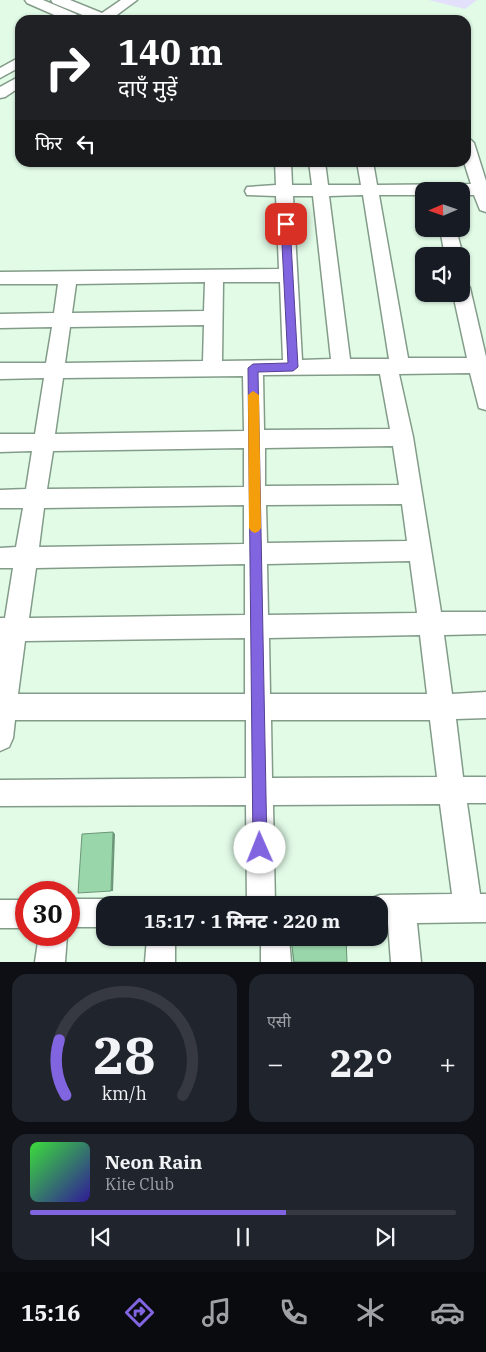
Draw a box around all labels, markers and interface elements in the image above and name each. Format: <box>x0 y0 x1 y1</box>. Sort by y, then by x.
text: 140 m <box>118 29 223 75</box>
icon: right <box>35 35 100 100</box>
text: दाएँ मुड़ें <box>118 73 178 102</box>
icon: left <box>72 130 100 158</box>
text: फिर <box>35 131 62 155</box>
north arrow <box>415 182 470 238</box>
map controls <box>415 182 470 302</box>
pin <box>265 203 307 245</box>
icon: arrive <box>272 210 300 238</box>
button: sound <box>415 247 470 302</box>
position arrow <box>233 821 285 873</box>
speed limit sign: 30 <box>15 881 80 946</box>
text: 15:17 · 1 मिनट · 220 m <box>144 909 340 933</box>
text: एसी <box>267 1011 291 1031</box>
text: 28 <box>93 1021 156 1088</box>
text: 22° <box>330 1038 393 1087</box>
text: − <box>267 1045 284 1082</box>
text: + <box>439 1045 456 1082</box>
text: km/h <box>102 1082 147 1105</box>
text: Neon Rain <box>105 1150 202 1174</box>
text: Kite Club <box>105 1174 174 1194</box>
icon: previous <box>87 1223 115 1251</box>
icon: pause <box>229 1223 257 1251</box>
icon: next <box>371 1223 399 1251</box>
icon: directions <box>122 1295 157 1330</box>
icon: music <box>199 1295 234 1330</box>
icon: phone <box>276 1295 311 1330</box>
icon: climate <box>353 1295 388 1330</box>
icon: car <box>430 1295 465 1330</box>
text: 15:16 <box>21 1298 80 1327</box>

